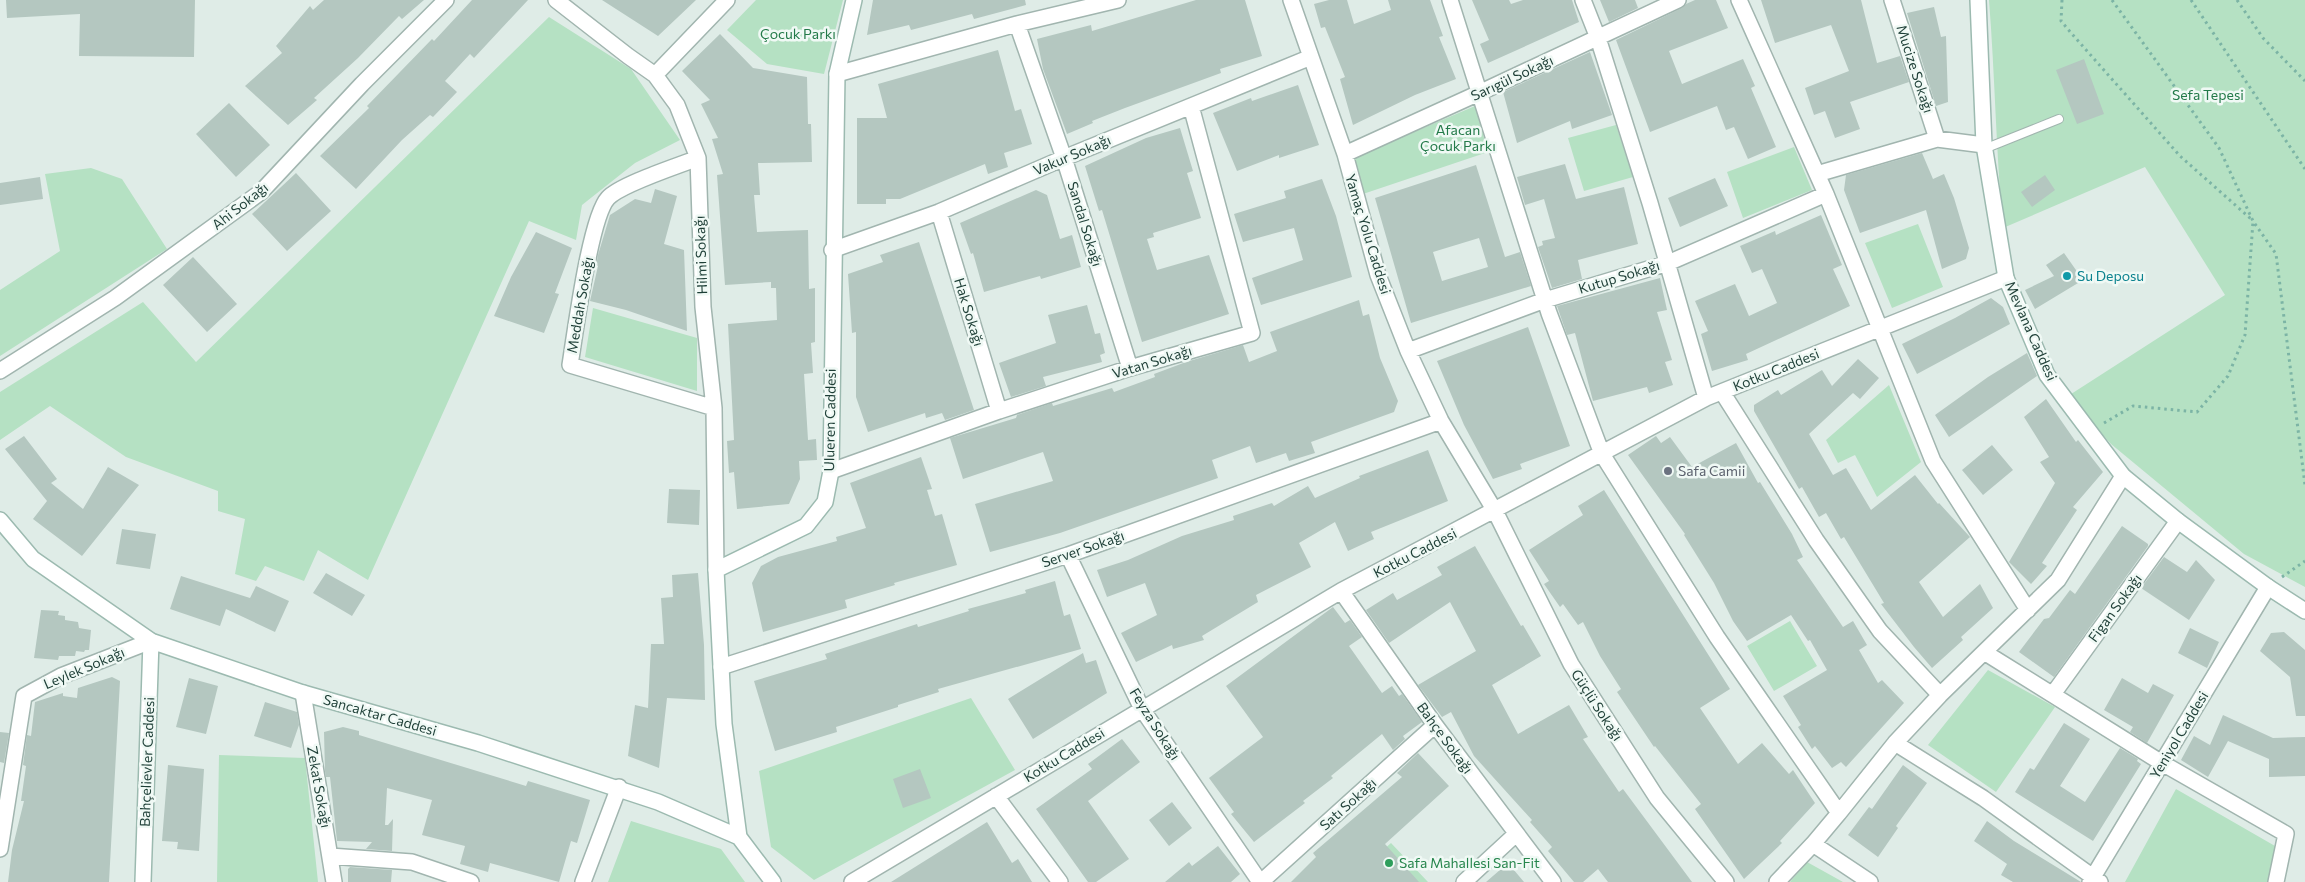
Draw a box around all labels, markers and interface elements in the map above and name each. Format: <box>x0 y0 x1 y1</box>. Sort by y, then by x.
street label: Mucize Sokağı <box>1893 23 1938 115</box>
park label: Çocuk Parkı <box>760 25 836 42</box>
street label: Sarıgül Sokağı <box>1468 51 1556 104</box>
park label: Sefa Tepesi <box>2172 86 2244 103</box>
park label: Afacan Çocuk Parkı <box>1420 121 1496 154</box>
street label: Vakur Sokağı <box>1030 131 1113 178</box>
street label: Yamaç Yolu Caddesi <box>1342 172 1395 296</box>
street label: Ahi Sokağı <box>208 178 271 233</box>
street label: Sandal Sokağı <box>1065 179 1106 268</box>
street label: Hilmi Sokağı <box>691 215 710 295</box>
street label: Meddah Sokağı <box>563 255 596 354</box>
street label: Kutup Sokağı <box>1576 256 1662 297</box>
place label: Su Deposu <box>2077 267 2144 284</box>
marker: Su Deposu <box>2061 270 2073 282</box>
street label: Hak Sokağı <box>951 276 988 348</box>
street label: Mevlana Caddesi <box>2002 278 2061 383</box>
street label: Vatan Sokağı <box>1110 341 1194 382</box>
street label: Kotku Caddesi <box>1730 345 1821 395</box>
street label: Ulueren Caddesi <box>820 368 839 472</box>
place label: Safa Camii <box>1678 462 1745 479</box>
marker: Safa Camii <box>1662 465 1674 477</box>
street label: Kotku Caddesi <box>1370 524 1459 581</box>
street label: Server Sokağı <box>1039 526 1126 571</box>
street label: Figan Sokağı <box>2084 570 2145 645</box>
street label: Leylek Sokağı <box>41 643 127 692</box>
street label: Güçlü Sokağı <box>1568 666 1627 744</box>
street label: Feyza Sokağı <box>1127 685 1184 763</box>
street label: Yeniyol Caddesi <box>2146 688 2211 781</box>
street label: Sancaktar Caddesi <box>321 690 439 739</box>
street label: Bahçelievler Caddesi <box>136 697 157 827</box>
street label: Bahçe Sokağı <box>1414 699 1477 777</box>
street label: Kotku Caddesi <box>1020 724 1107 785</box>
street label: Zekat Sokağı <box>304 745 335 829</box>
street label: Satı Sokağı <box>1316 774 1379 833</box>
place label: Safa Mahallesi San-Fit <box>1399 854 1540 871</box>
marker: Safa Mahallesi San-Fit <box>1383 857 1395 869</box>

